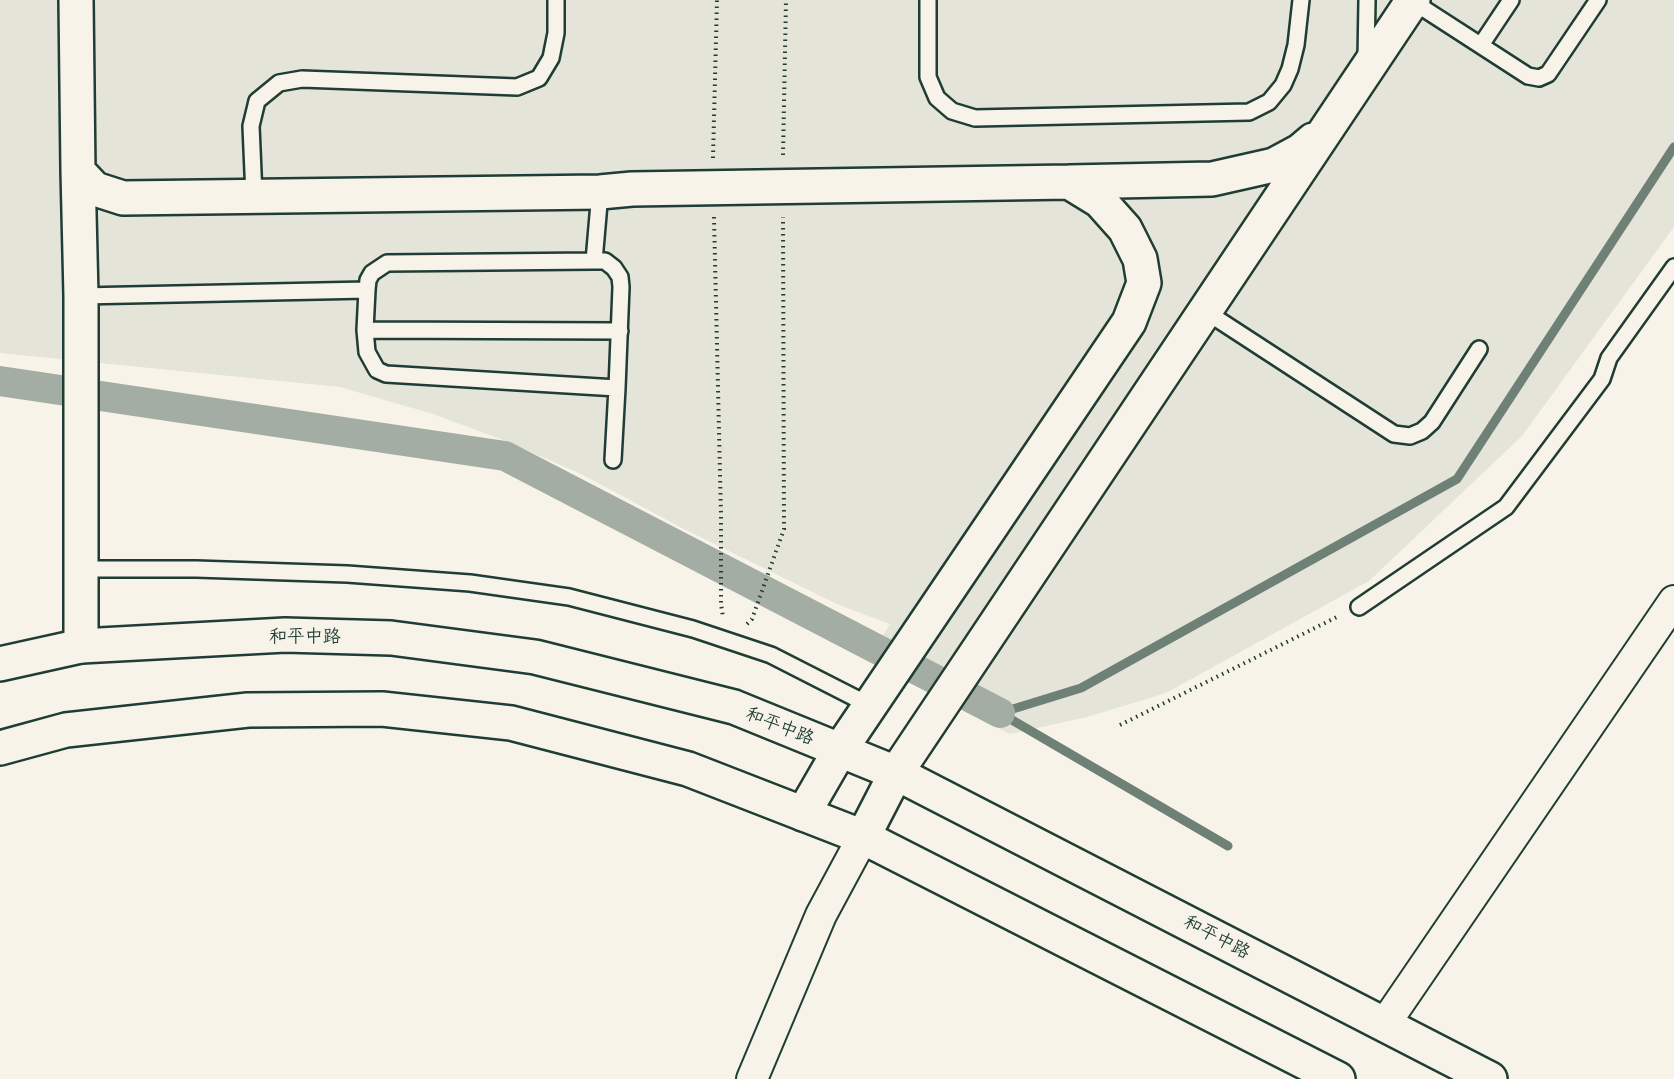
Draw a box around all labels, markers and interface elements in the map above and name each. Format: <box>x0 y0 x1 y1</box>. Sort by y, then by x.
street label: 和平中路 <box>269 625 341 647</box>
street label: 和平中路 <box>743 703 817 749</box>
street label: 和平中路 <box>1180 911 1254 963</box>

